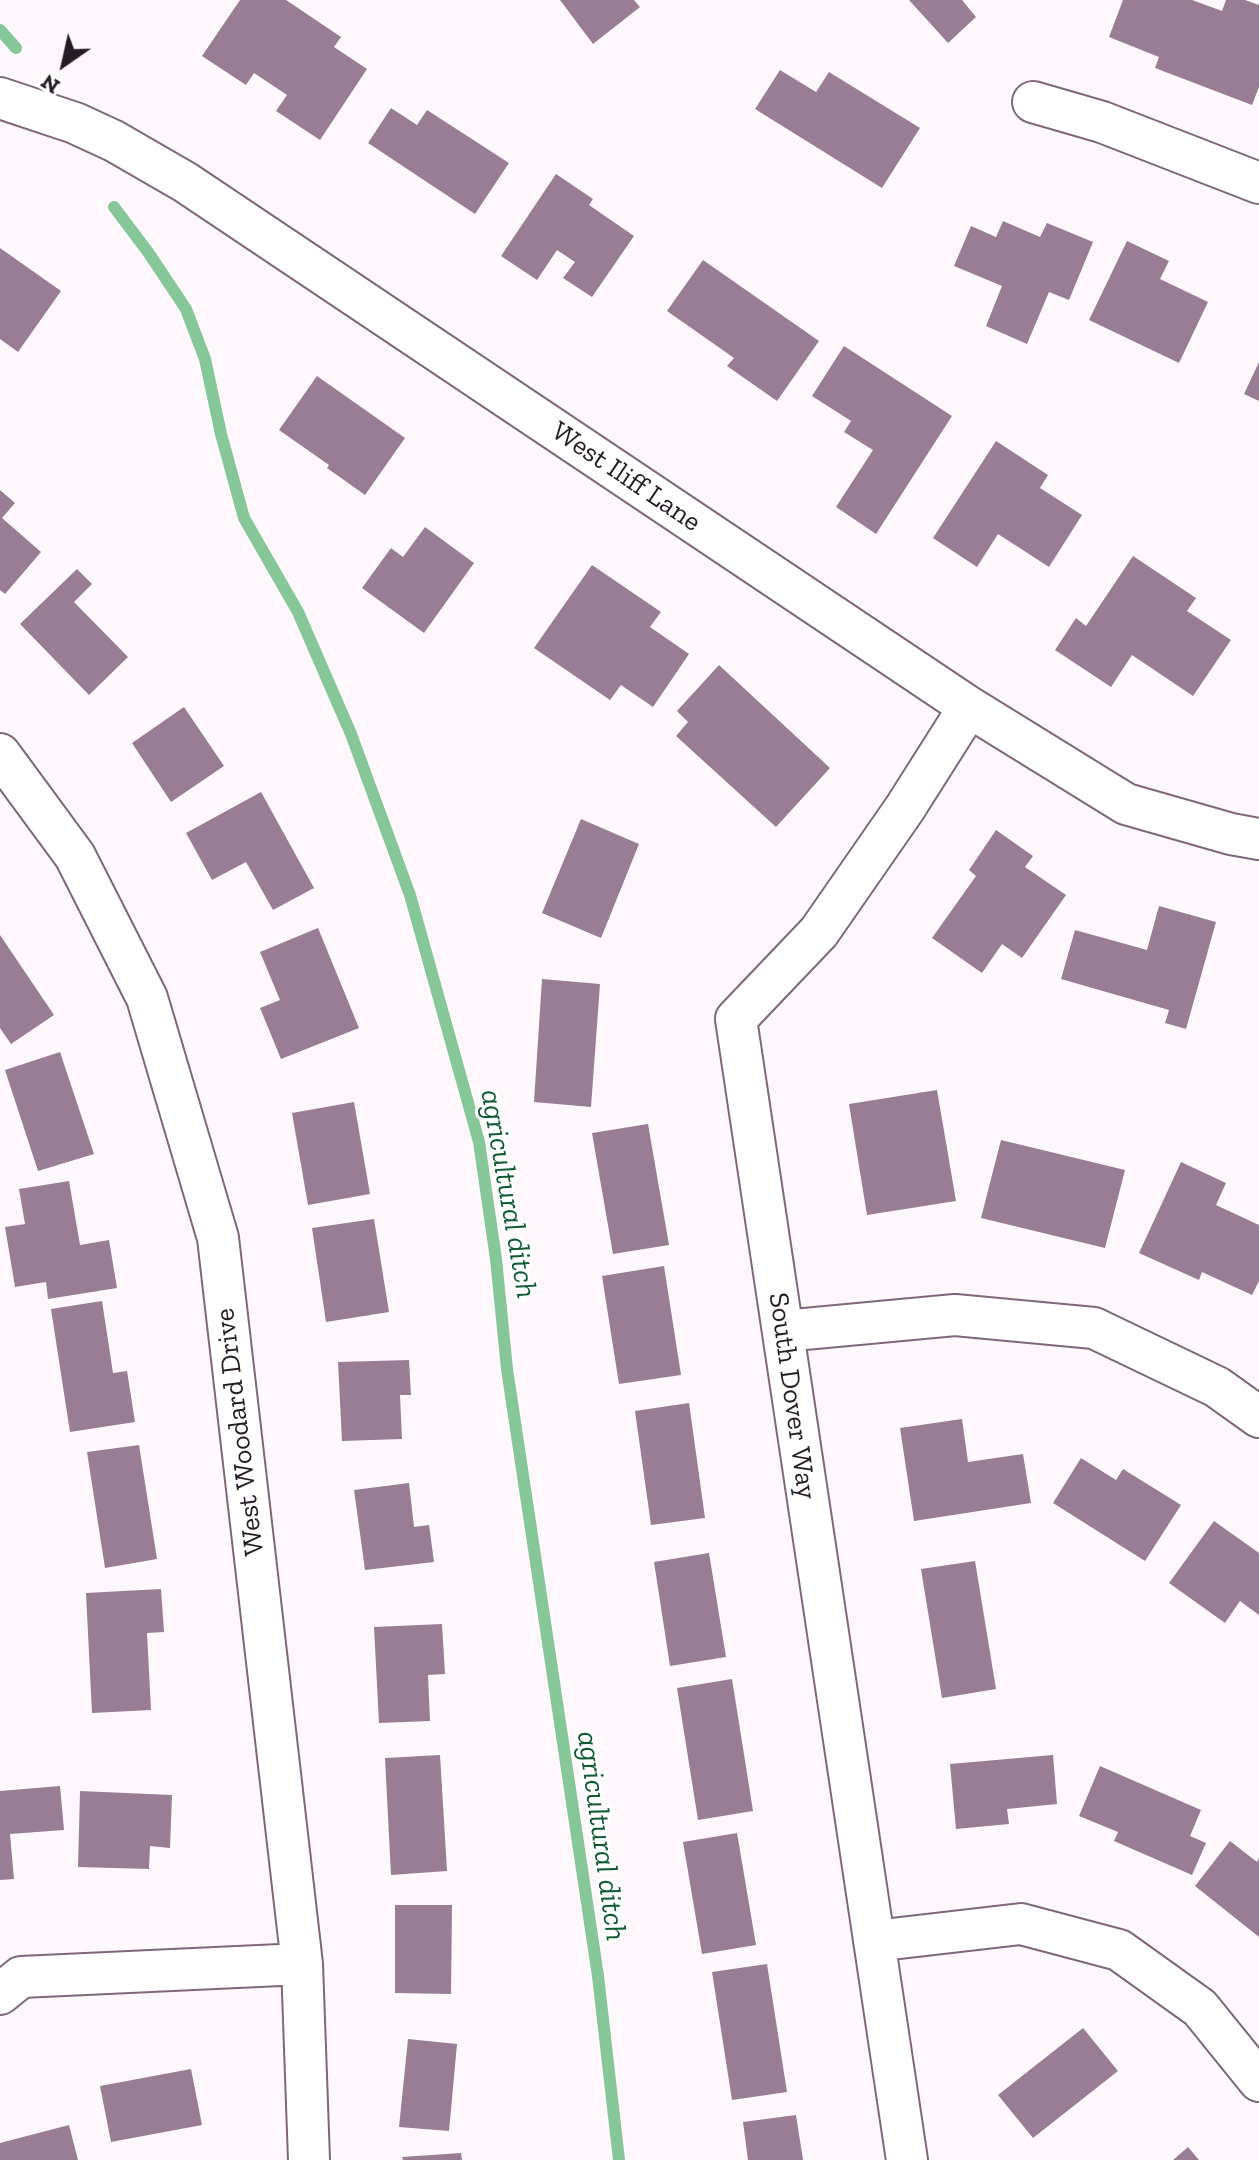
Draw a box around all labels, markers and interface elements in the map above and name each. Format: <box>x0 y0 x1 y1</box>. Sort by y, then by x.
north arrow <box>24 24 104 104</box>
text: N <box>36 68 65 100</box>
street label: West Iliff Lane <box>545 415 707 539</box>
water label: agricultural ditch <box>472 1087 544 1301</box>
street label: South Dover Way <box>761 1291 823 1501</box>
street label: West Woodard Drive <box>208 1306 272 1558</box>
water label: agricultural ditch <box>568 1729 634 1943</box>

